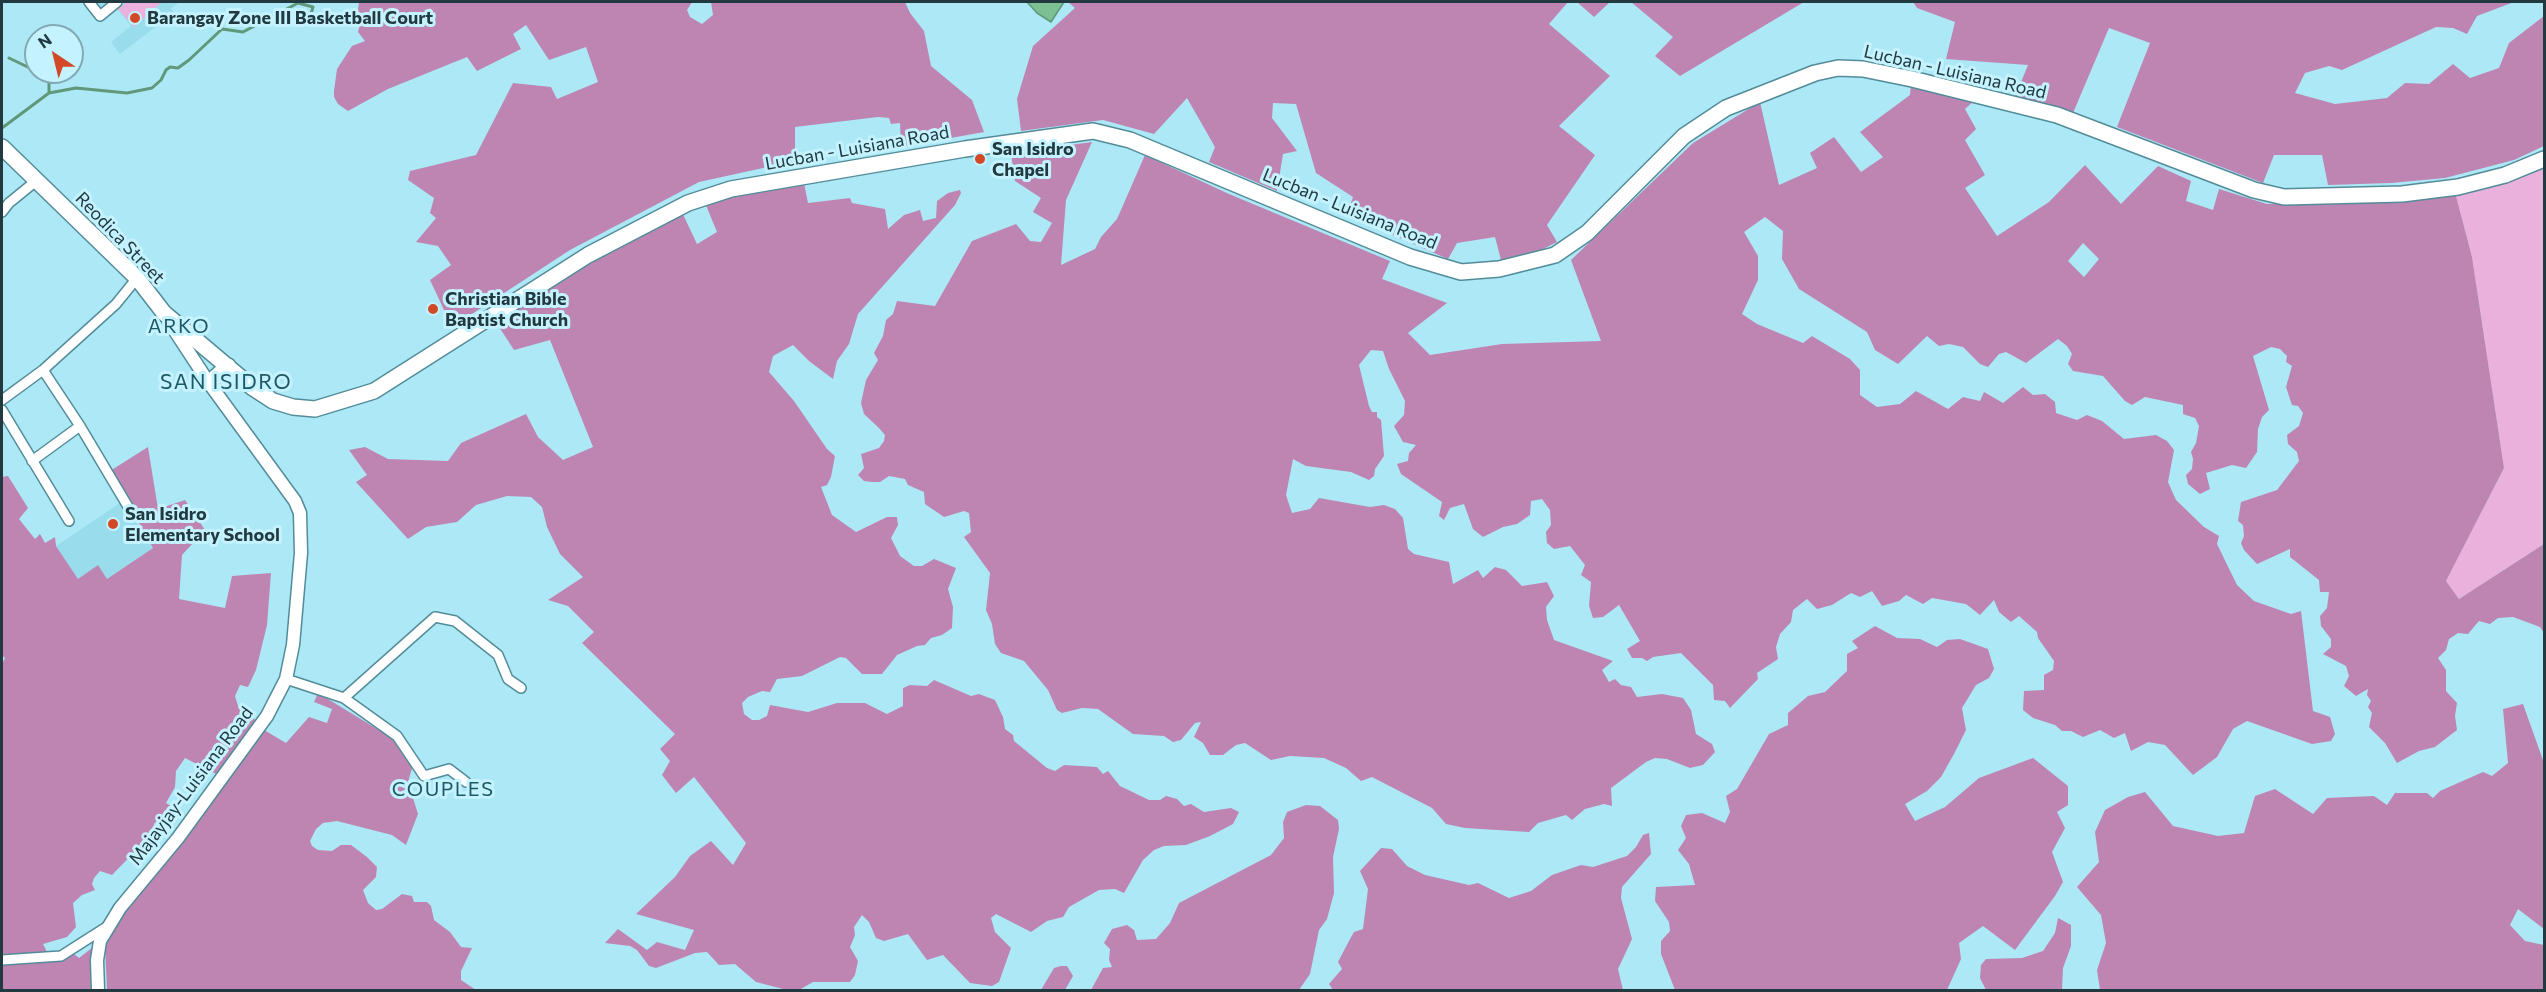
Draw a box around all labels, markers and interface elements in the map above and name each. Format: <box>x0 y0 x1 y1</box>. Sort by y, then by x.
place label: Barangay Zone III Basketball Court <box>147 7 433 29</box>
marker: Barangay Zone III Basketball Court <box>128 11 142 25</box>
north arrow <box>24 24 84 84</box>
text: N <box>34 29 55 52</box>
street label: Lucban - Luisiana Road <box>1862 40 2048 104</box>
street label: Lucban - Luisiana Road <box>763 121 951 175</box>
place label: San Isidro Chapel <box>992 138 1074 180</box>
marker: San Isidro Chapel <box>973 152 987 166</box>
street label: Lucban - Luisiana Road <box>1259 164 1441 254</box>
street label: Reodica Street <box>71 188 169 288</box>
place label: Christian Bible Baptist Church <box>445 288 568 330</box>
marker: Christian Bible Baptist Church <box>426 302 440 316</box>
district label: ARKO <box>148 314 210 338</box>
district label: SAN ISIDRO <box>160 369 292 395</box>
place label: San Isidro Elementary School <box>125 503 280 546</box>
marker: San Isidro Elementary School <box>106 517 120 531</box>
street label: Majayjay-Luisiana Road <box>124 703 258 869</box>
district label: COUPLES <box>392 777 494 801</box>

